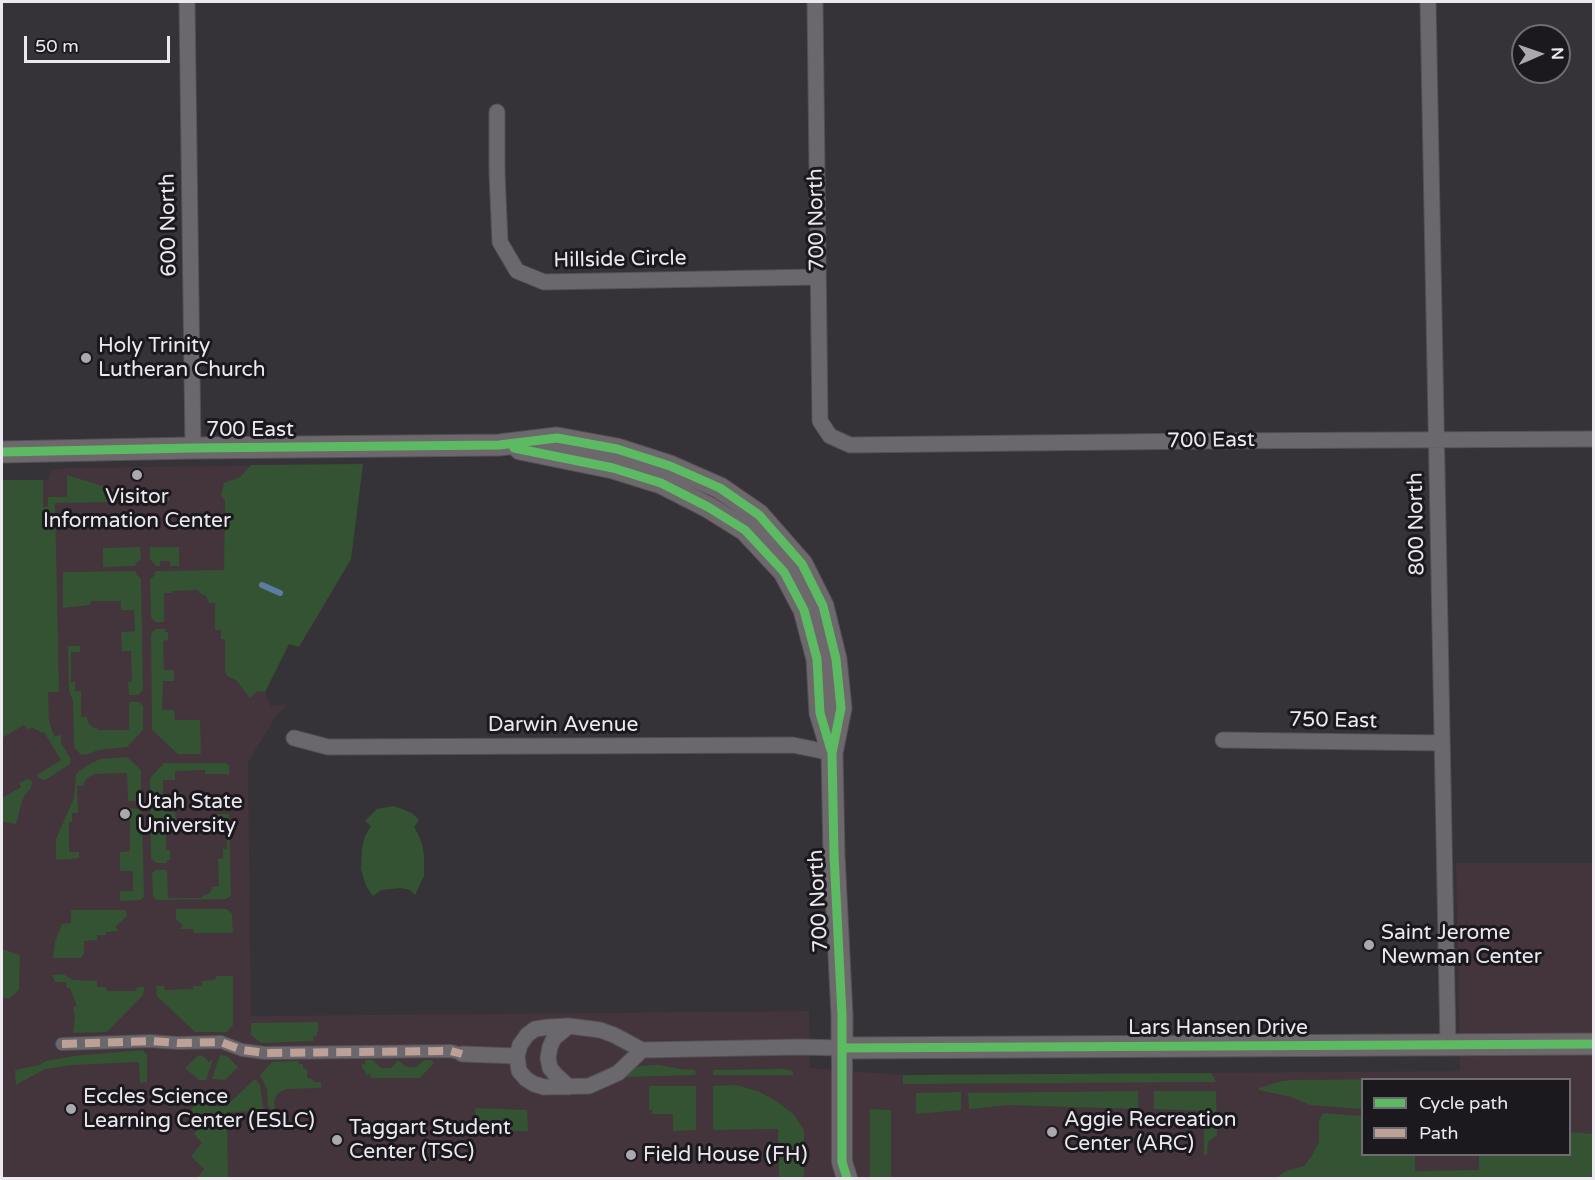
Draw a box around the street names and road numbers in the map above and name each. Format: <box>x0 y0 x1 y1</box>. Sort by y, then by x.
street label: 700 North <box>804 168 830 272</box>
street label: 600 North <box>156 173 182 277</box>
street label: Hillside Circle <box>553 246 687 274</box>
street label: 700 East <box>206 417 294 443</box>
street label: 700 East <box>1167 428 1255 454</box>
street label: 800 North <box>1404 472 1430 576</box>
street label: 750 East <box>1289 708 1377 734</box>
street label: Darwin Avenue <box>488 712 638 738</box>
street label: 700 North <box>804 849 834 953</box>
street label: Lars Hansen Drive <box>1128 1015 1308 1041</box>

